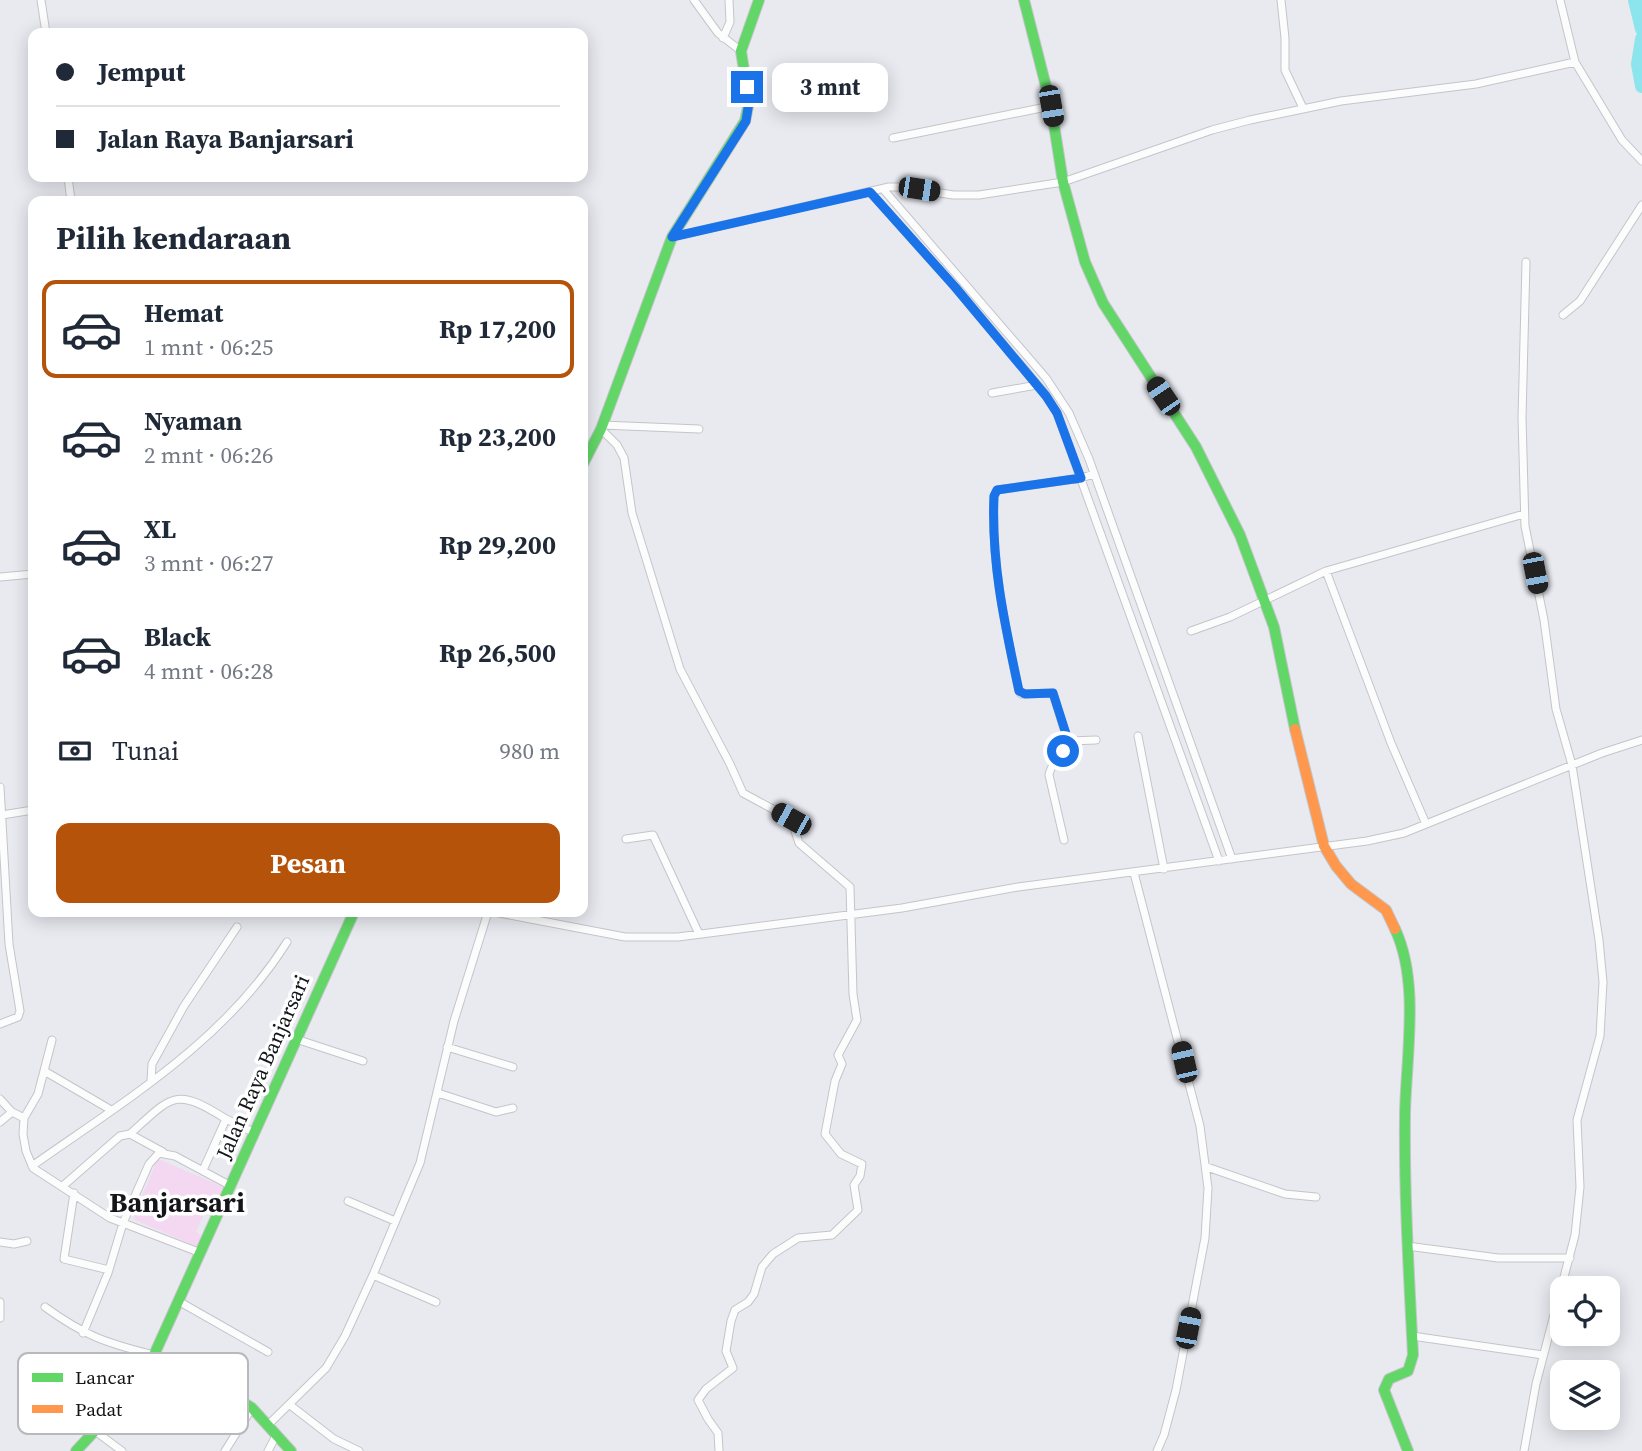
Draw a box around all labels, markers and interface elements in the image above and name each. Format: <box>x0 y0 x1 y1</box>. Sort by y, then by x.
text: Jemput <box>98 54 185 90</box>
callout: 3 mnt <box>772 62 887 112</box>
route end <box>731 71 763 103</box>
text: 3 mnt <box>800 71 860 103</box>
car <box>1038 83 1065 129</box>
text: Jalan Raya Banjarsari <box>98 121 354 157</box>
car <box>897 175 942 203</box>
text: Pilih kendaraan <box>56 216 291 260</box>
text: Hemat <box>144 295 223 331</box>
icon: car <box>60 298 123 361</box>
text: Rp 17,200 <box>439 311 556 347</box>
text: 1 mnt · 06:25 <box>144 331 273 363</box>
car <box>1143 373 1184 419</box>
text: Nyaman <box>144 403 242 439</box>
icon: car <box>60 406 123 469</box>
text: Rp 23,200 <box>439 419 556 455</box>
text: 2 mnt · 06:26 <box>144 439 273 471</box>
text: XL <box>144 511 176 547</box>
icon: car <box>60 514 123 577</box>
text: Rp 29,200 <box>439 527 556 563</box>
text: 3 mnt · 06:27 <box>144 547 273 579</box>
car <box>1521 550 1550 596</box>
text: Black <box>144 619 211 655</box>
icon: car <box>60 622 123 685</box>
text: Rp 26,500 <box>439 635 556 671</box>
text: 4 mnt · 06:28 <box>144 655 273 687</box>
icon: cash <box>56 732 94 770</box>
text: Tunai <box>112 733 179 769</box>
text: 980 m <box>499 735 560 767</box>
route start <box>1047 735 1079 767</box>
car <box>768 800 815 838</box>
button: Pesan <box>56 823 560 903</box>
street label: Jalan Raya Banjarsari <box>208 970 316 1164</box>
car <box>1170 1039 1199 1085</box>
district label: Banjarsari <box>109 1183 245 1221</box>
map controls <box>1550 1276 1620 1430</box>
button: locate <box>1550 1276 1620 1346</box>
car <box>1174 1305 1203 1351</box>
legend <box>18 1353 248 1434</box>
button: layers <box>1550 1360 1620 1430</box>
text: Lancar <box>75 1364 134 1390</box>
text: Padat <box>75 1396 123 1422</box>

